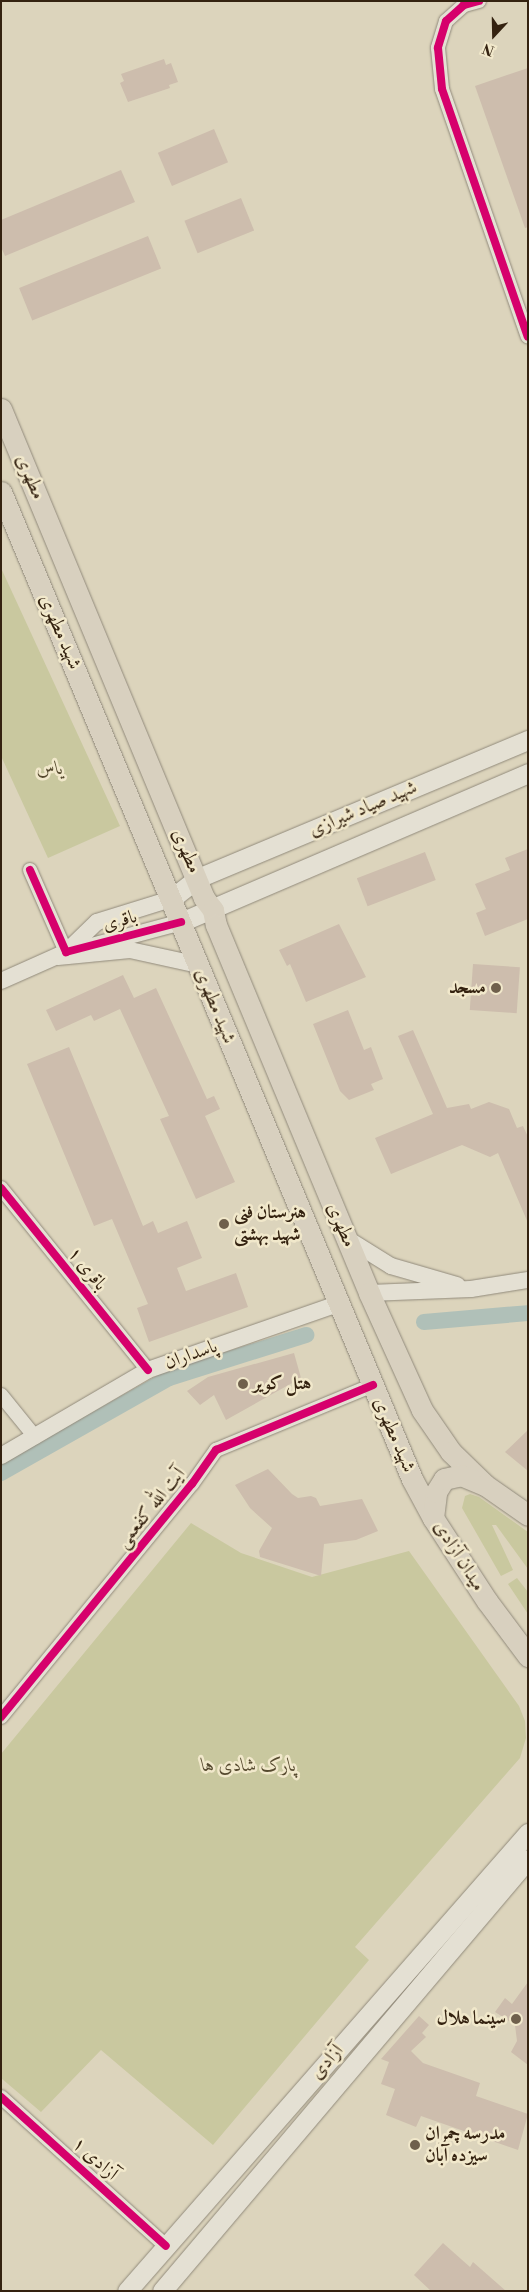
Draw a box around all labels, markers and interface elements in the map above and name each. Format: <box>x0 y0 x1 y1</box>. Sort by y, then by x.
north arrow <box>469 10 519 60</box>
text: N <box>480 39 497 59</box>
street label: مطهری <box>10 451 50 503</box>
street label: شهید مطهری <box>34 591 86 673</box>
park label: یاس <box>37 758 63 780</box>
street label: شهید صیاد شیرازی <box>306 776 420 842</box>
street label: مطهری <box>166 825 206 877</box>
street label: باقری <box>100 906 140 936</box>
street label: شهید مطهری <box>190 965 240 1047</box>
place label: مسجد <box>449 977 486 999</box>
marker: مسجد <box>490 982 502 994</box>
street label: مطهری <box>321 1199 361 1251</box>
place label: هنرستان فنی شهید بهشتی <box>234 1202 306 1246</box>
marker: هنرستان فنی شهید بهشتی <box>218 1218 230 1230</box>
street label: باقری ۱ <box>63 1243 111 1295</box>
street label: پاسداران <box>162 1335 220 1375</box>
place label: هتل کویر <box>253 1373 311 1395</box>
marker: هتل کویر <box>237 1378 249 1390</box>
street label: شهید مطهری <box>368 1394 420 1476</box>
street label: آیت الله کفعمی <box>112 1463 190 1553</box>
street label: میدان آزادی <box>428 1517 490 1595</box>
park label: پارک شادی ها <box>202 1755 296 1777</box>
place label: سینما هلال <box>437 2008 506 2030</box>
marker: سینما هلال <box>510 2013 522 2025</box>
street label: آزادی <box>306 2040 348 2084</box>
place label: مدرسه چمران سیزده آبان <box>425 2123 505 2167</box>
street label: آزادی ۱ <box>67 2132 123 2186</box>
marker: مدرسه چمران سیزده آبان <box>409 2139 421 2151</box>

